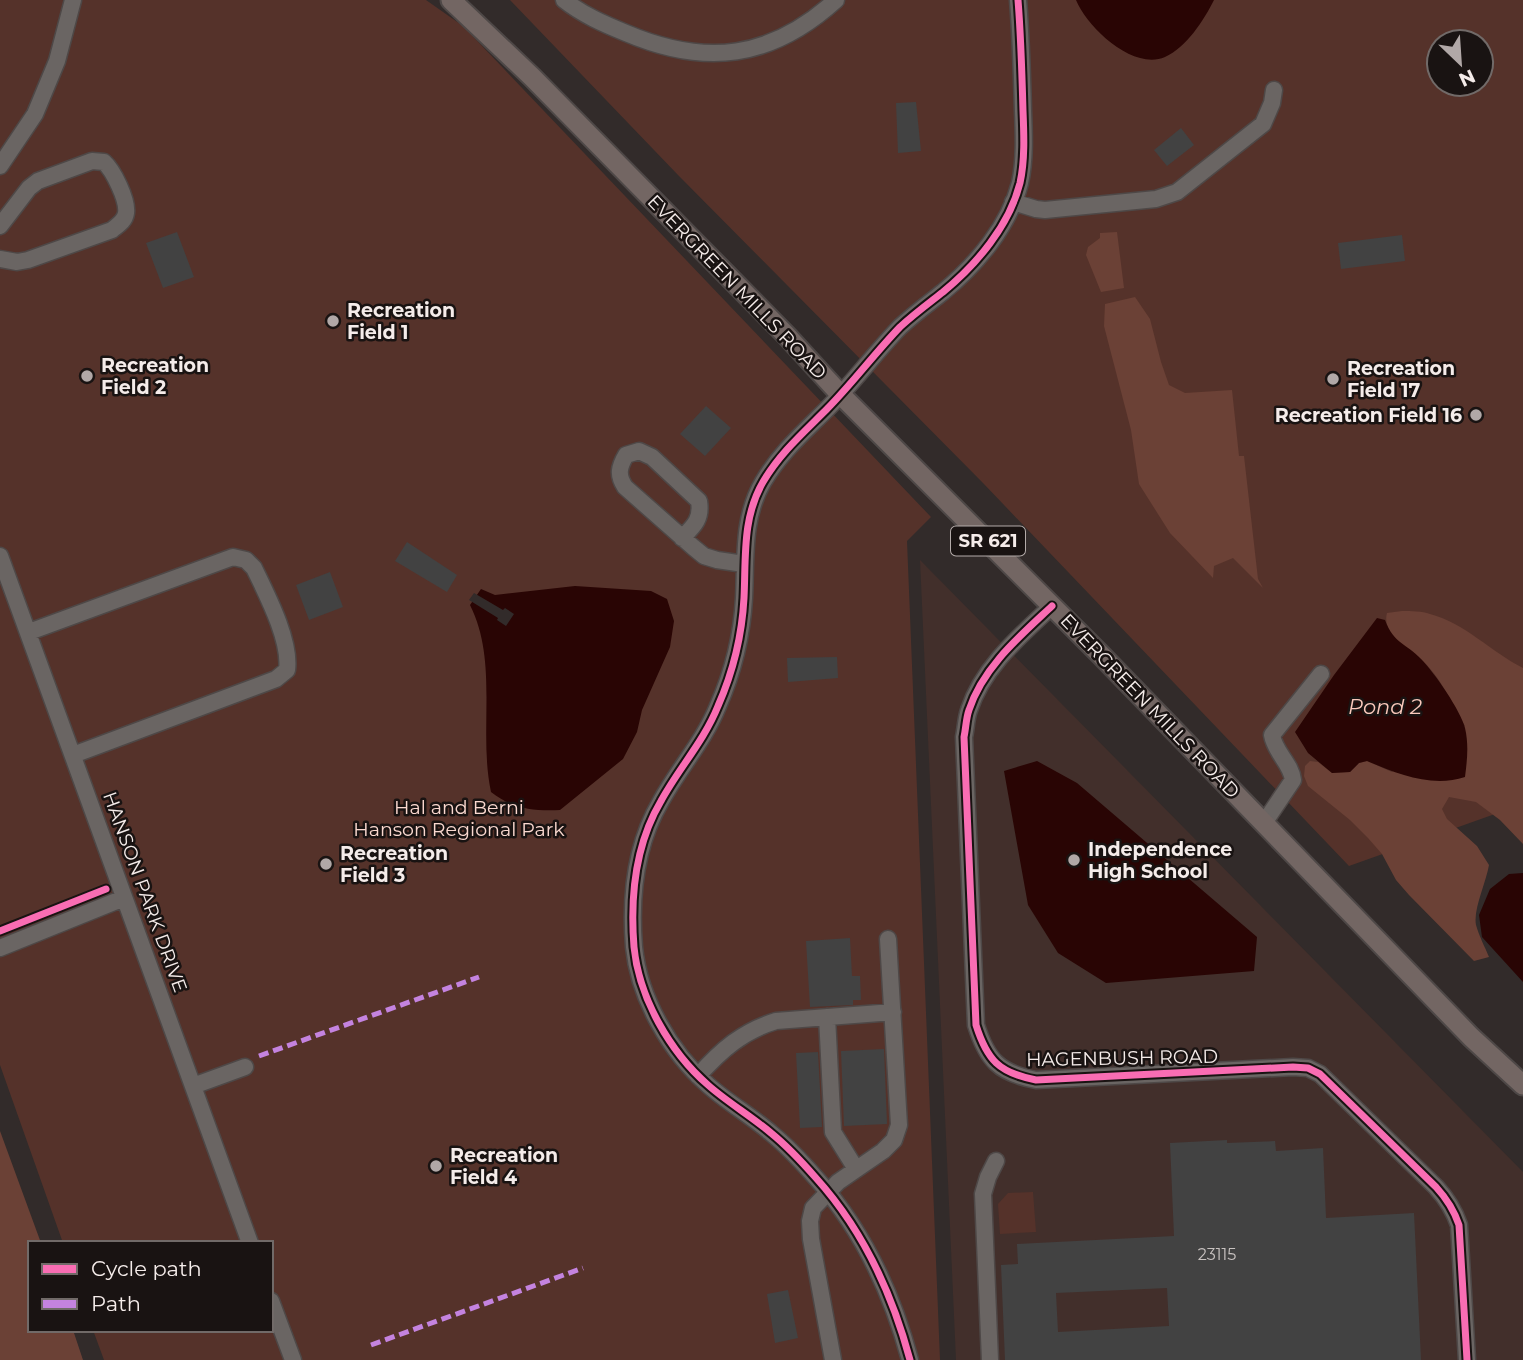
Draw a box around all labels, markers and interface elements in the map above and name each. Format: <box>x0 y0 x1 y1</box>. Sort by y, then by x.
north arrow <box>1425 28 1495 98</box>
text: N <box>1455 64 1479 92</box>
street label: EVERGREEN MILLS ROAD <box>643 190 831 384</box>
place label: Recreation Field 1 <box>347 299 455 344</box>
marker: Recreation Field 1 <box>325 313 341 329</box>
place label: Recreation Field 2 <box>101 354 209 399</box>
place label: Recreation Field 17 <box>1347 357 1455 402</box>
marker: Recreation Field 2 <box>79 368 95 384</box>
marker: Recreation Field 17 <box>1325 371 1341 387</box>
place label: Recreation Field 16 <box>1275 404 1462 427</box>
marker: Recreation Field 16 <box>1468 407 1484 423</box>
road number: SR 621 <box>951 526 1025 556</box>
street label: EVERGREEN MILLS ROAD <box>1056 609 1244 803</box>
water label: Pond 2 <box>1348 694 1422 719</box>
street label: HANSON PARK DRIVE <box>98 789 192 995</box>
park label: Hal and Berni Hanson Regional Park <box>353 796 565 841</box>
place label: Independence High School <box>1088 838 1232 883</box>
place label: Recreation Field 3 <box>340 842 448 887</box>
marker: Independence High School <box>1066 852 1082 868</box>
marker: Recreation Field 3 <box>318 856 334 872</box>
street label: HAGENBUSH ROAD <box>1026 1045 1218 1071</box>
place label: Recreation Field 4 <box>450 1144 558 1189</box>
marker: Recreation Field 4 <box>428 1158 444 1174</box>
legend <box>28 1241 273 1332</box>
house number: 23115 <box>1198 1245 1236 1264</box>
text: Cycle path <box>91 1256 202 1281</box>
text: Path <box>91 1291 141 1316</box>

